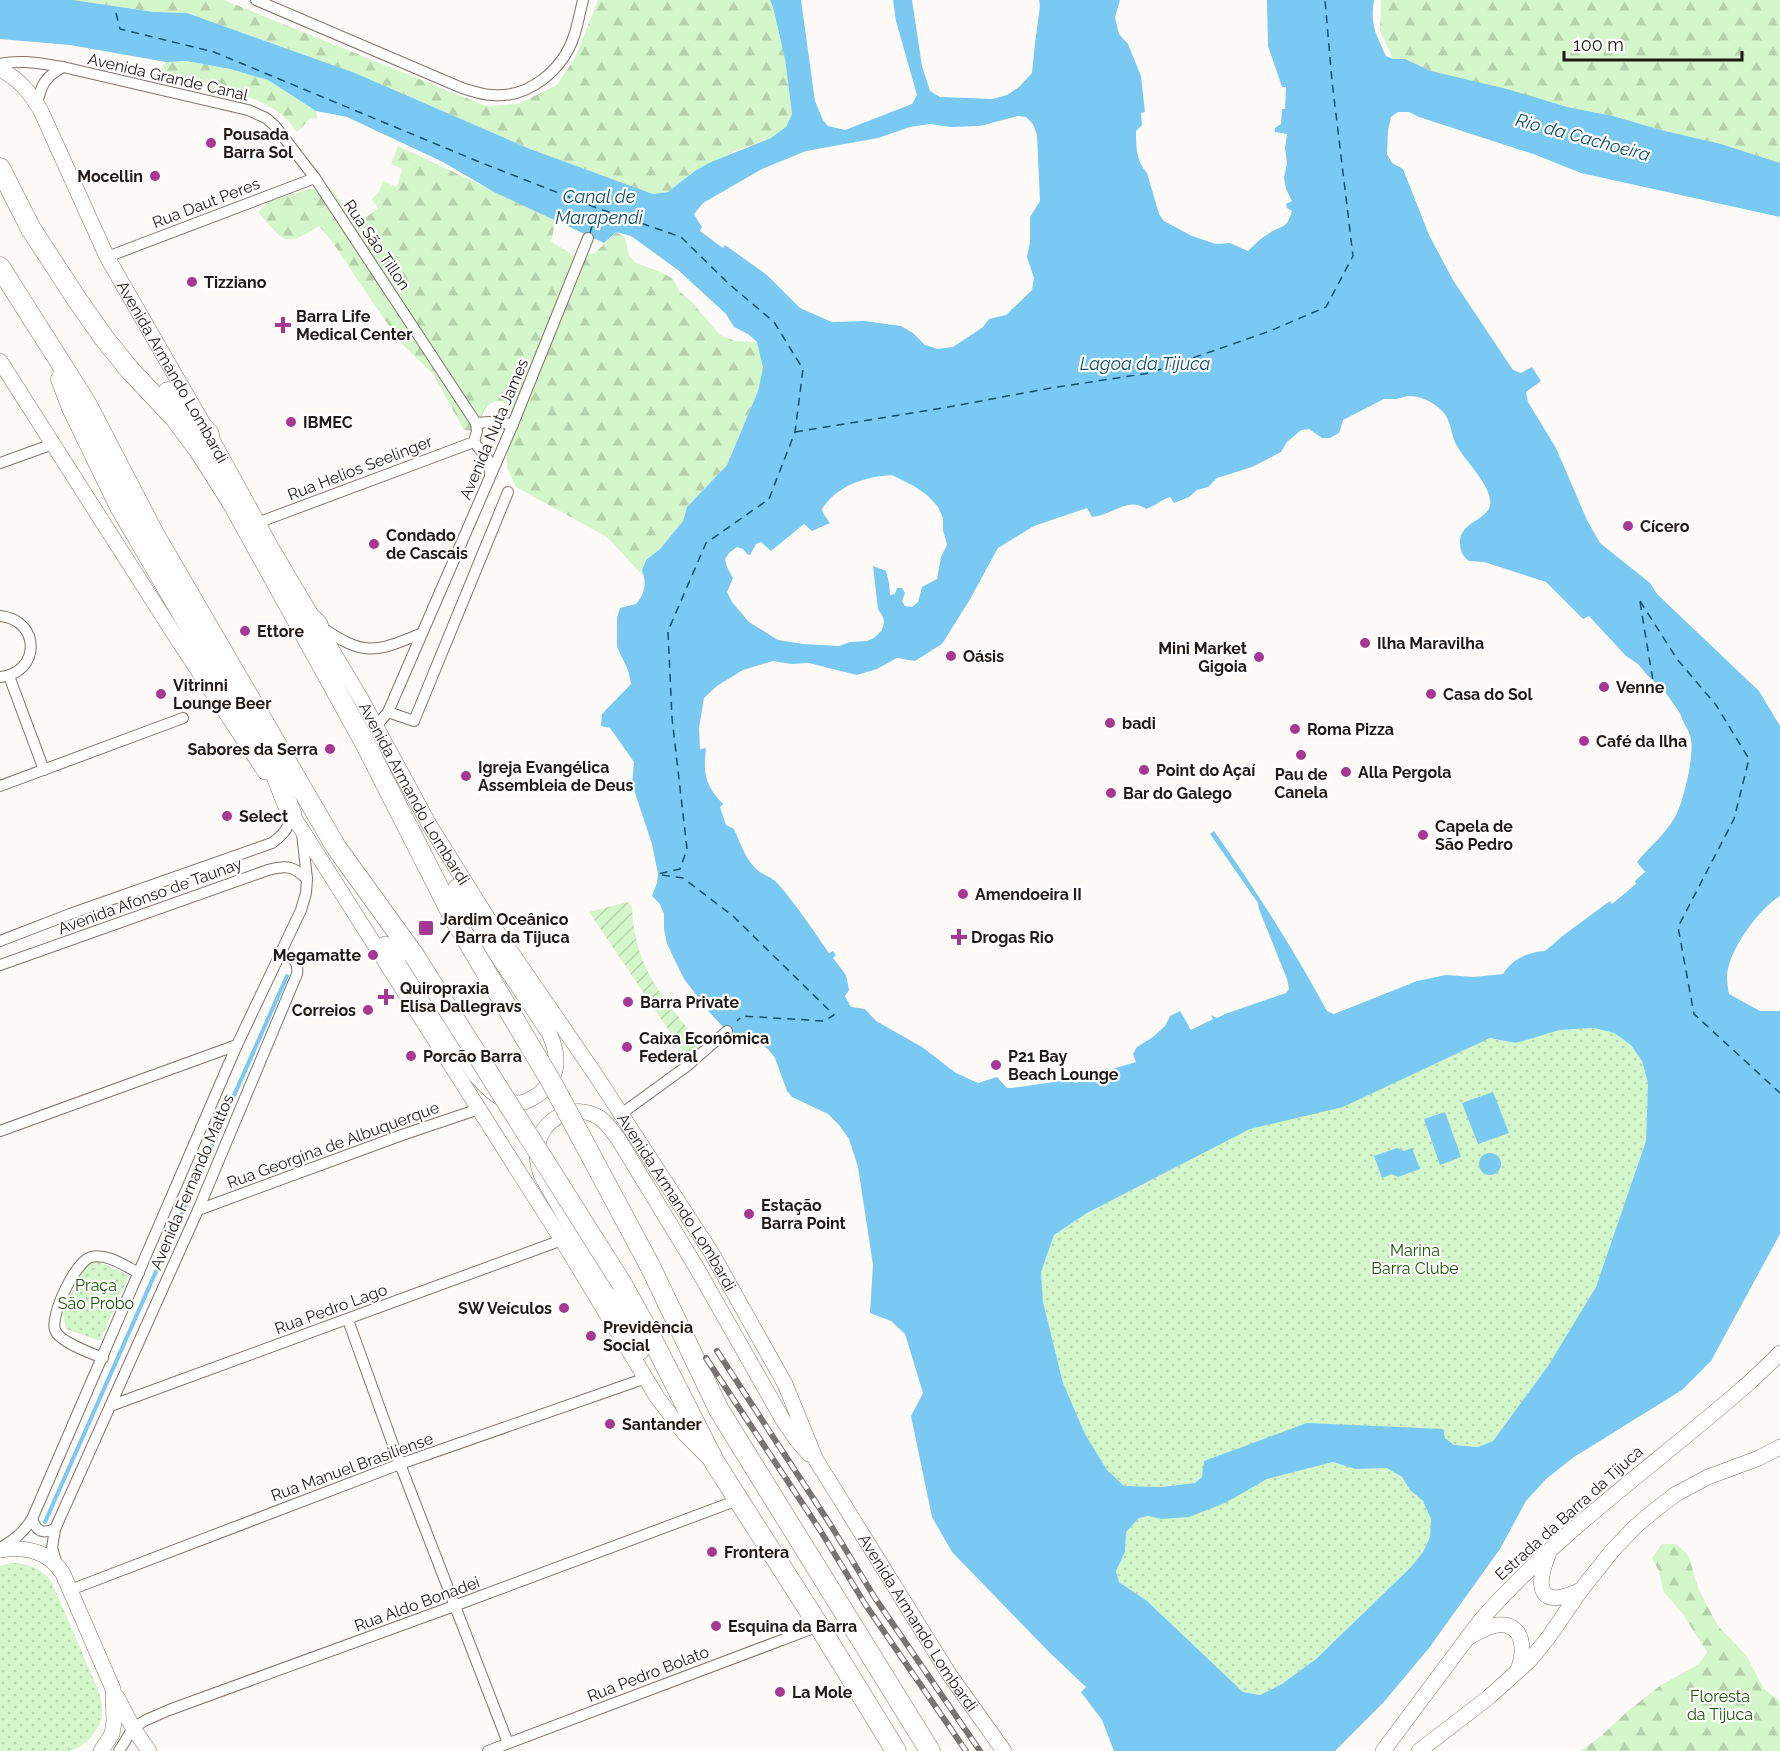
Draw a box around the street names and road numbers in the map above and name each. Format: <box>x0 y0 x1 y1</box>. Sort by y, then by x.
street label: Avenida Grande Canal <box>86 49 251 105</box>
street label: Rua Daut Peres <box>150 174 263 232</box>
street label: Rua São Tillon <box>340 196 414 294</box>
street label: Avenida Armando Lombardi <box>113 277 232 466</box>
street label: Avenida Nuta James <box>456 355 532 502</box>
street label: Rua Helios Seelinger <box>285 432 435 504</box>
street label: Avenida Armando Lombardi <box>355 699 474 888</box>
street label: Avenida Afonso de Taunay <box>55 854 245 938</box>
street label: Avenida Fernando Mattos <box>146 1091 238 1273</box>
street label: Rua Georgina de Albuquerque <box>224 1098 442 1192</box>
street label: Avenida Armando Lombardi <box>614 1110 740 1294</box>
street label: Rua Pedro Lago <box>272 1280 390 1338</box>
street label: Rua Manuel Brasiliense <box>268 1429 436 1505</box>
street label: Estrada da Barra da Tijuca <box>1491 1442 1647 1584</box>
street label: Avenida Armando Lombardi <box>855 1530 982 1715</box>
street label: Rua Aldo Bonadei <box>352 1573 482 1635</box>
street label: Rua Pedro Bolato <box>585 1642 711 1706</box>

